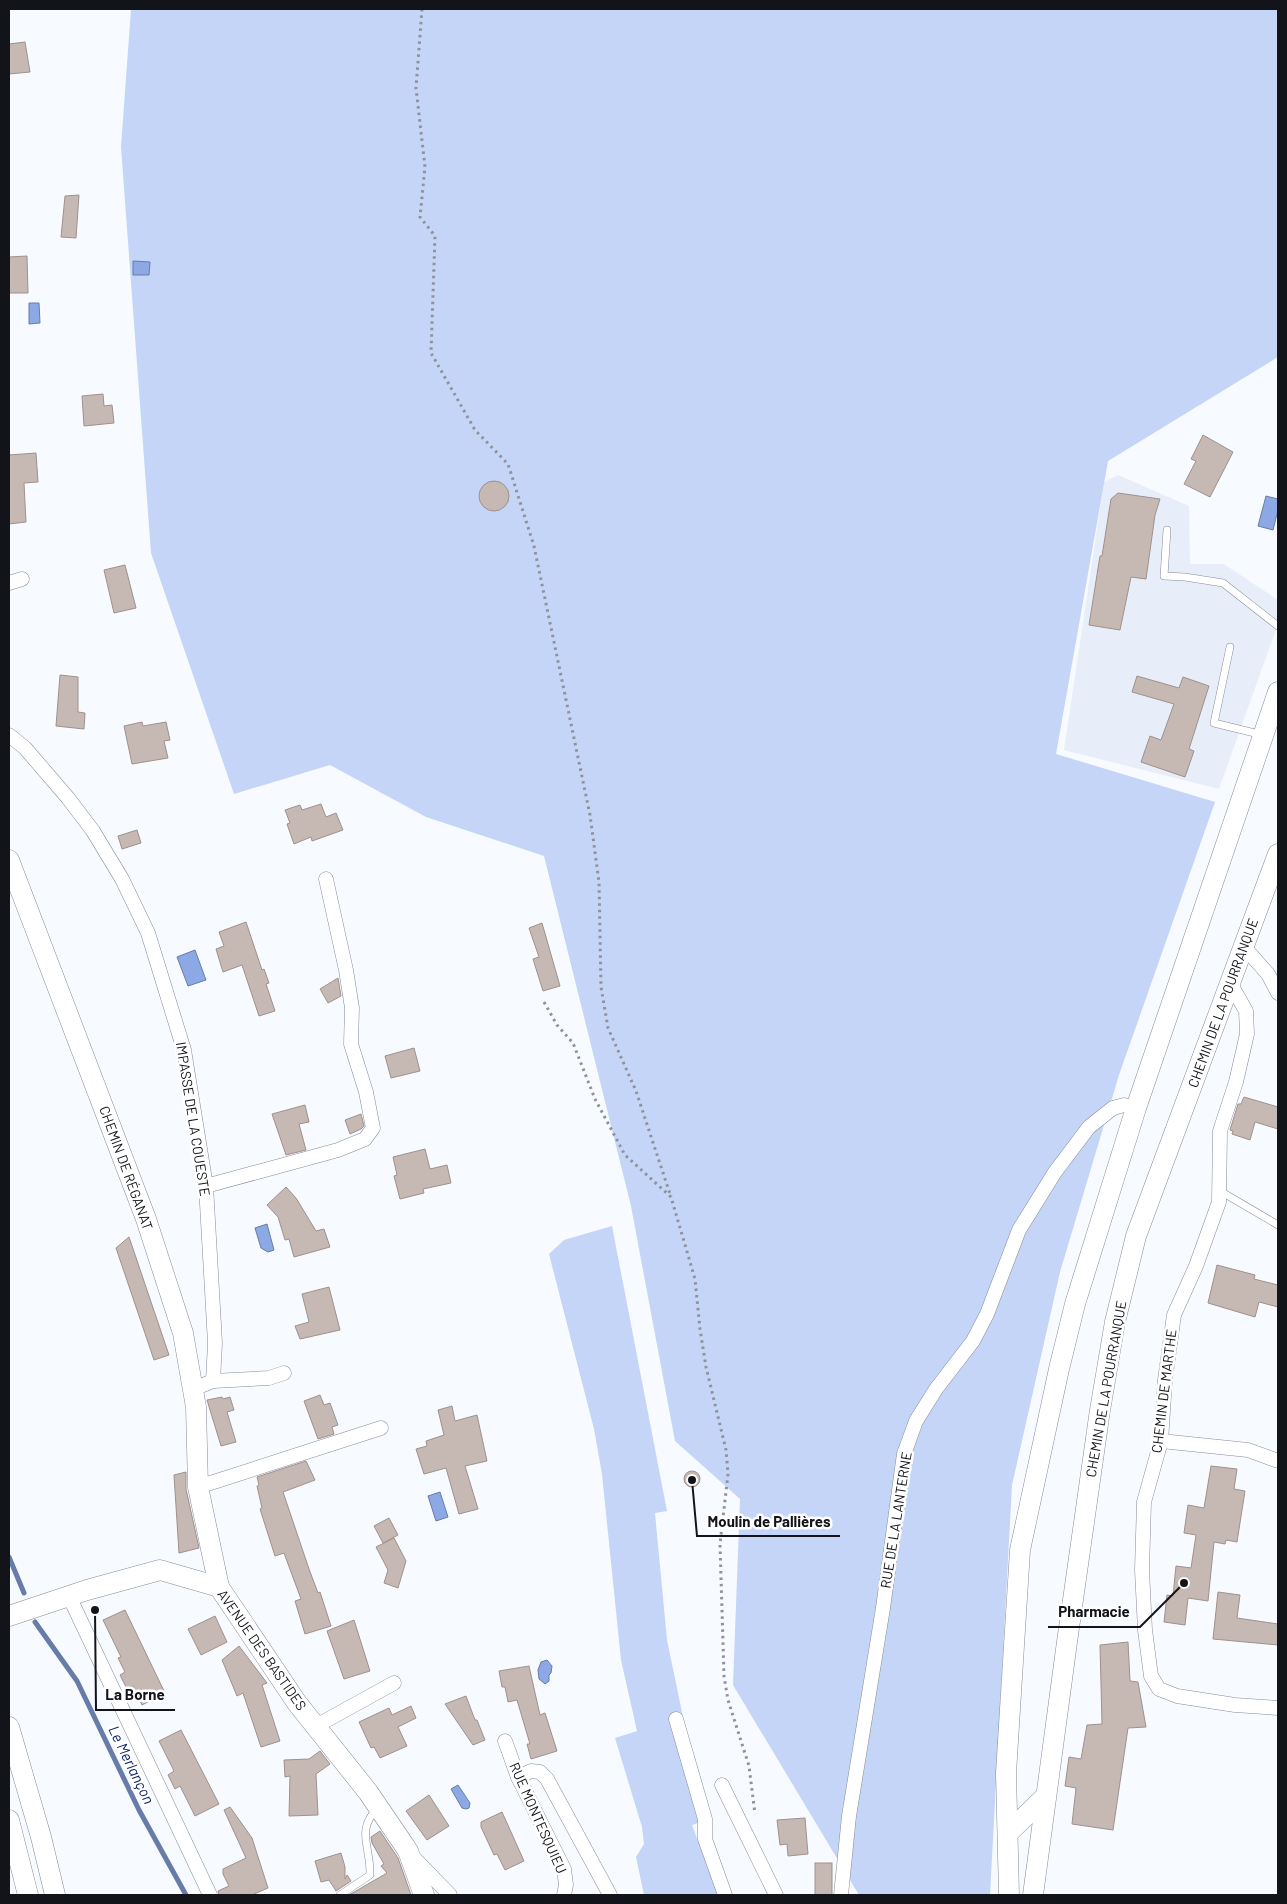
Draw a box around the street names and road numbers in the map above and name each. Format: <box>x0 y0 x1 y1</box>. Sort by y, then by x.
street label: CHEMIN DE LA POURRANQUE <box>1184 916 1261 1090</box>
street label: IMPASSE DE LA COUESTE <box>173 1041 214 1197</box>
street label: CHEMIN DE RÉGANAT <box>96 1103 157 1232</box>
street label: CHEMIN DE LA POURRANQUE <box>1082 1299 1129 1479</box>
street label: CHEMIN DE MARTHE <box>1147 1328 1180 1454</box>
street label: RUE DE LA LANTERNE <box>876 1450 915 1589</box>
street label: AVENUE DES BASTIDES <box>214 1586 311 1713</box>
street label: RUE MONTESQUIEU <box>506 1760 571 1876</box>

